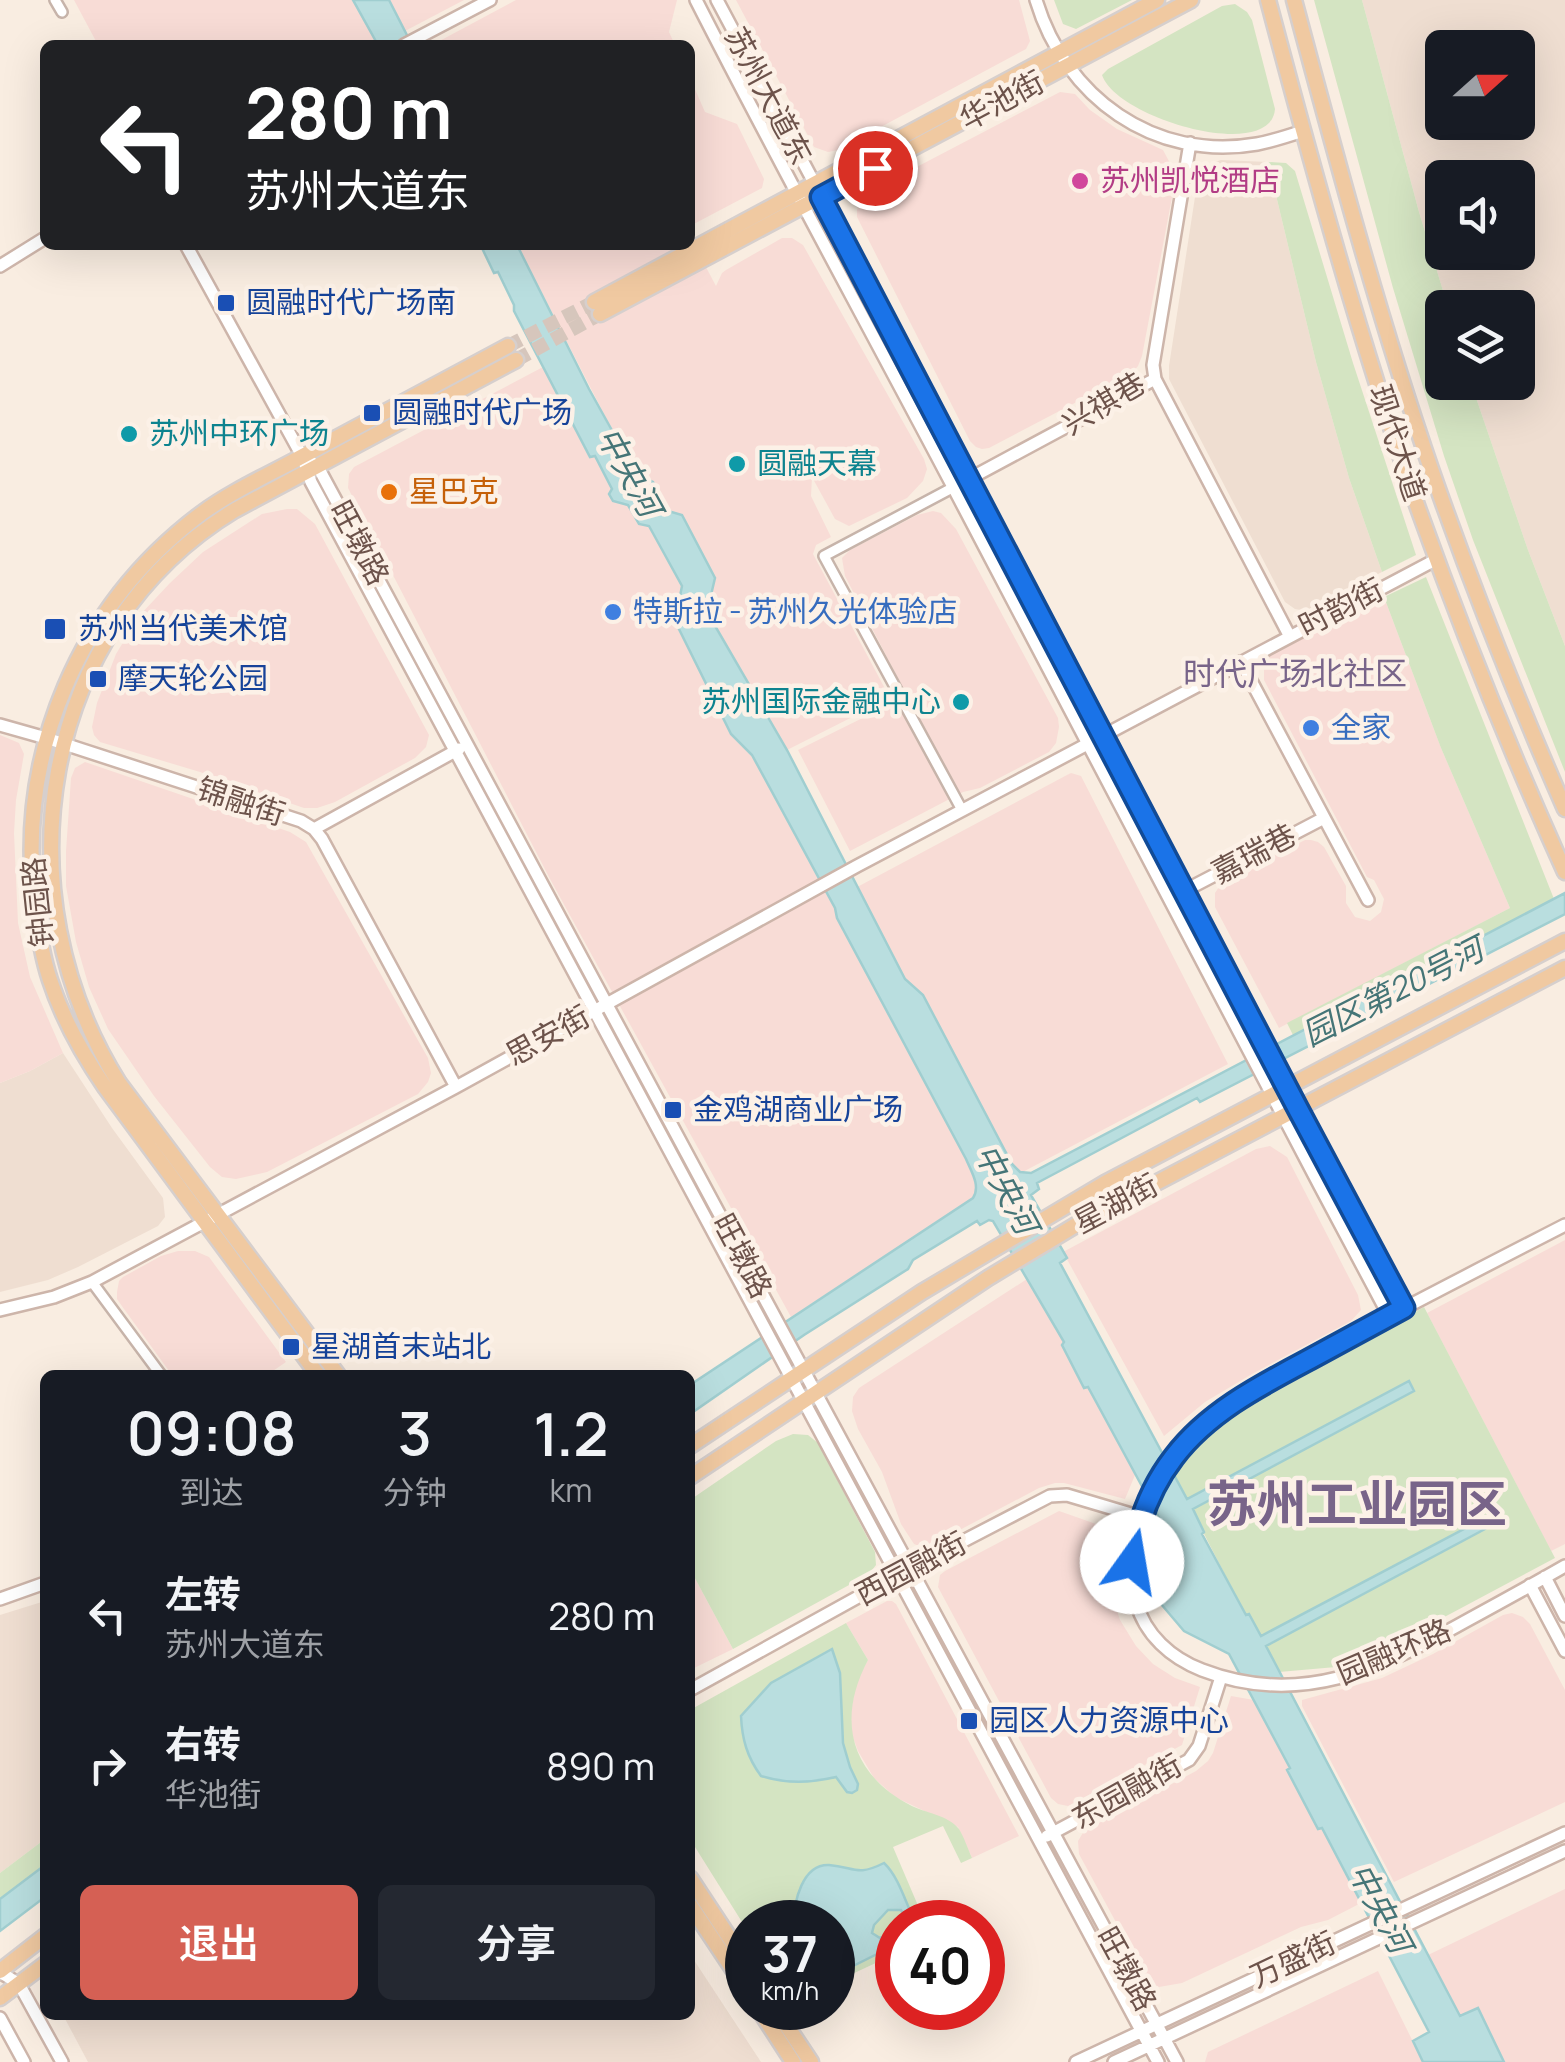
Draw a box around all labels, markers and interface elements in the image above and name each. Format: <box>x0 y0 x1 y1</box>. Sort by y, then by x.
street label: 苏州大道东 <box>716 19 823 171</box>
north arrow <box>1425 30 1535 140</box>
map controls <box>1425 30 1535 400</box>
street label: 华池街 <box>952 60 1051 139</box>
text: 280 m <box>245 64 453 160</box>
icon: left <box>80 80 210 210</box>
pin <box>833 126 918 211</box>
icon: arrive <box>848 141 903 196</box>
text: 苏州大道东 <box>245 159 470 221</box>
place label: 苏州凯悦酒店 <box>1100 159 1280 200</box>
button: sound <box>1425 160 1535 270</box>
marker: 苏州凯悦酒店 <box>1069 170 1091 192</box>
place label: 圆融时代广场南 <box>246 281 456 322</box>
button: layers <box>1425 290 1535 400</box>
marker: 圆融时代广场南 <box>215 292 237 314</box>
street label: 兴祺巷 <box>1054 362 1152 443</box>
street label: 现代大道 <box>1360 379 1436 506</box>
place label: 圆融时代广场 <box>392 391 572 432</box>
marker: 圆融时代广场 <box>361 402 383 424</box>
place label: 苏州中环广场 <box>149 412 329 453</box>
water label: 中央河 <box>587 419 675 529</box>
marker: 苏州中环广场 <box>118 423 140 445</box>
place label: 圆融天幕 <box>757 442 877 483</box>
marker: 圆融天幕 <box>726 453 748 475</box>
place label: 星巴克 <box>409 470 499 511</box>
marker: 星巴克 <box>378 481 400 503</box>
street label: 旺墩路 <box>321 493 400 592</box>
street label: 时韵街 <box>1291 568 1390 645</box>
place label: 特斯拉 - 苏州久光体验店 <box>633 590 958 631</box>
marker: 特斯拉 - 苏州久光体验店 <box>602 601 624 623</box>
place label: 苏州当代美术馆 <box>78 607 288 648</box>
marker: 苏州当代美术馆 <box>42 616 68 642</box>
district label: 时代广场北社区 <box>1183 651 1407 695</box>
place label: 摩天轮公园 <box>118 657 268 698</box>
marker: 摩天轮公园 <box>87 668 109 690</box>
place label: 苏州国际金融中心 <box>701 680 941 721</box>
marker: 苏州国际金融中心 <box>950 691 972 713</box>
place label: 全家 <box>1331 706 1391 747</box>
marker: 全家 <box>1300 717 1322 739</box>
street label: 锦融街 <box>192 767 291 834</box>
street label: 嘉瑞巷 <box>1204 813 1303 892</box>
street label: 钟园路 <box>11 855 62 949</box>
water label: 园区第20号河 <box>1294 924 1496 1056</box>
street label: 思安街 <box>498 995 597 1074</box>
place label: 金鸡湖商业广场 <box>693 1088 903 1129</box>
marker: 金鸡湖商业广场 <box>662 1099 684 1121</box>
water label: 中央河 <box>965 1136 1052 1247</box>
street label: 星湖街 <box>1066 1163 1165 1242</box>
street label: 旺墩路 <box>704 1206 783 1305</box>
place label: 星湖首末站北 <box>311 1325 491 1366</box>
marker: 星湖首末站北 <box>280 1336 302 1358</box>
text: 09:08 <box>126 1391 296 1473</box>
text: 3 <box>398 1391 432 1473</box>
text: 1.2 <box>533 1392 609 1474</box>
text: km <box>549 1468 592 1512</box>
district label: 苏州工业园区 <box>1207 1469 1507 1537</box>
text: 到达 <box>179 1470 243 1514</box>
text: 分钟 <box>383 1470 447 1514</box>
position arrow <box>1080 1510 1184 1614</box>
street label: 西园融街 <box>848 1521 973 1614</box>
text: 左转 <box>165 1567 241 1619</box>
icon: left <box>80 1588 135 1643</box>
text: 280 m <box>548 1589 655 1641</box>
street label: 园融环路 <box>1330 1608 1457 1693</box>
text: 苏州大道东 <box>165 1622 325 1666</box>
place label: 园区人力资源中心 <box>989 1699 1229 1740</box>
marker: 园区人力资源中心 <box>958 1710 980 1732</box>
text: 右转 <box>165 1717 241 1769</box>
icon: right <box>80 1738 135 1793</box>
text: 890 m <box>546 1739 655 1791</box>
street label: 东园融街 <box>1064 1744 1189 1838</box>
text: 华池街 <box>165 1772 261 1816</box>
water label: 中央河 <box>1339 1855 1426 1966</box>
button: 退出 <box>80 1885 358 2000</box>
button: 分享 <box>378 1885 655 2000</box>
speed limit sign: 40 <box>875 1900 1005 2030</box>
text: 37 <box>762 1919 818 1987</box>
street label: 旺墩路 <box>1088 1919 1167 2018</box>
street label: 万盛街 <box>1243 1921 1342 1996</box>
text: km/h <box>761 1973 819 2008</box>

